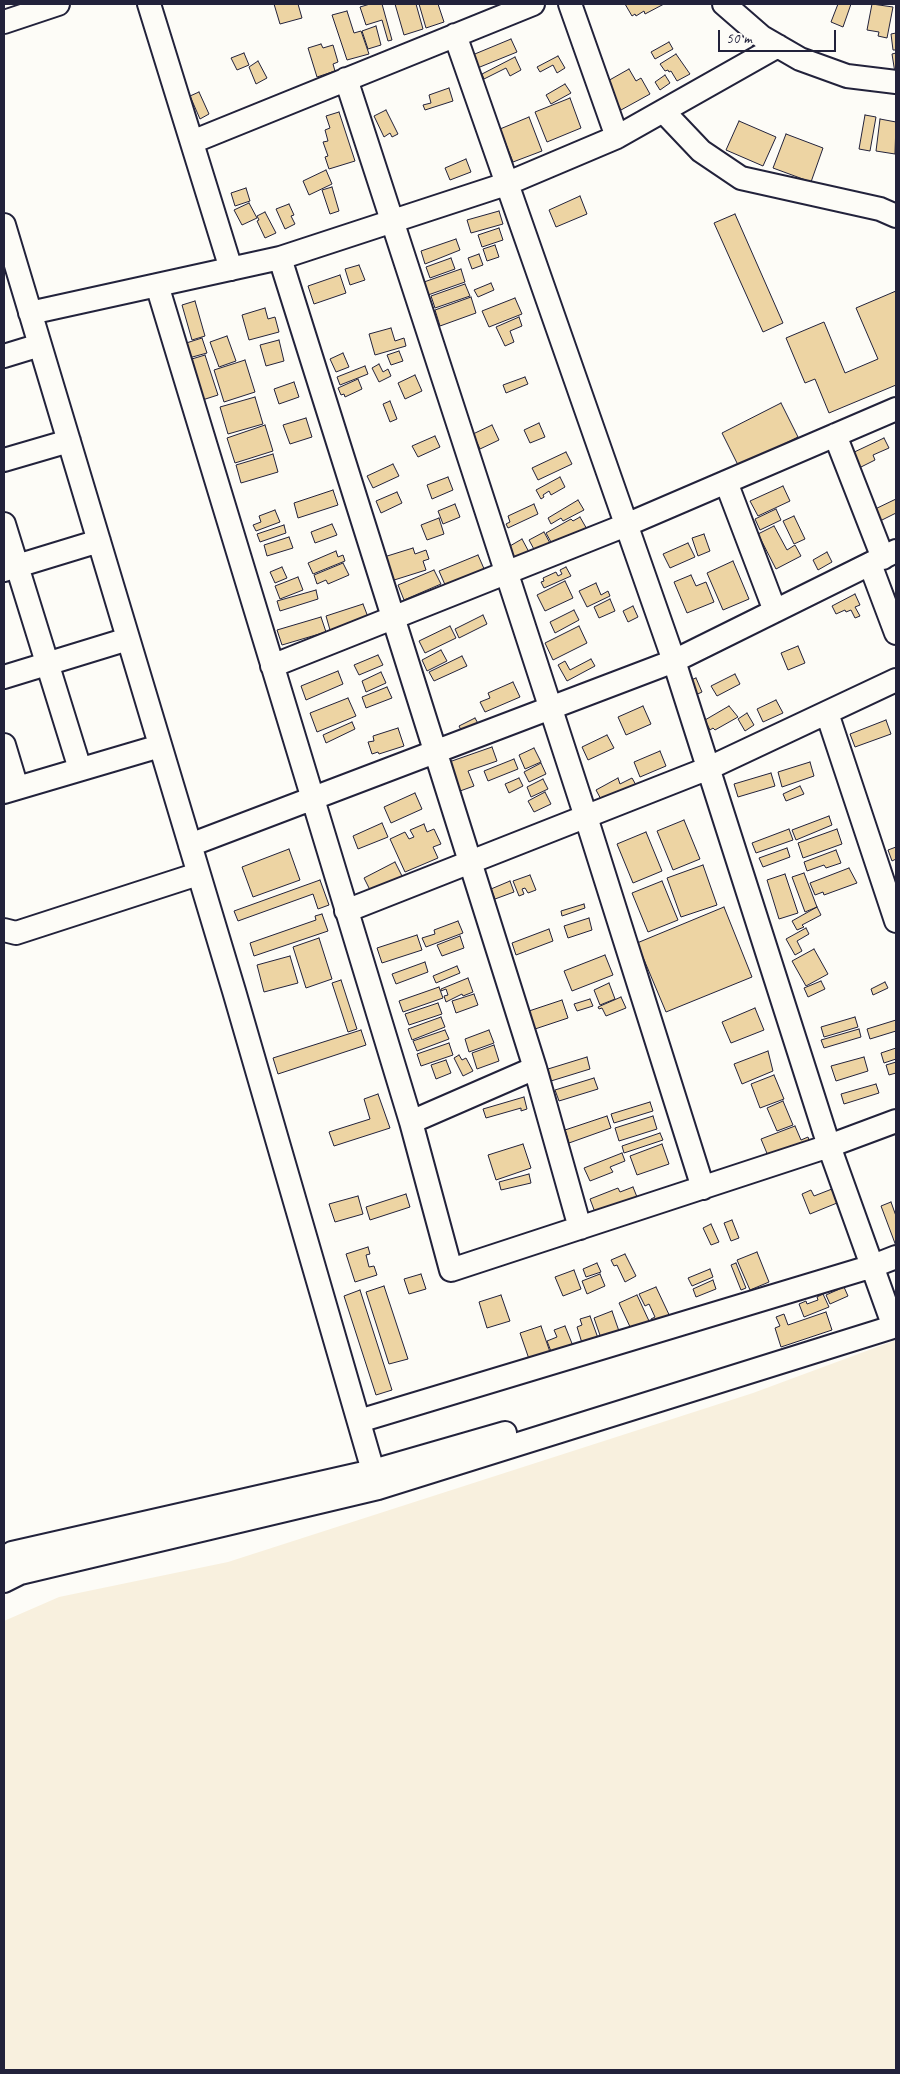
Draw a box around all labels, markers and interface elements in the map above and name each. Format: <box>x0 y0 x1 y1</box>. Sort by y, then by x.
scale bar <box>720 20 838 52</box>
text: 50 m <box>726 29 752 48</box>

